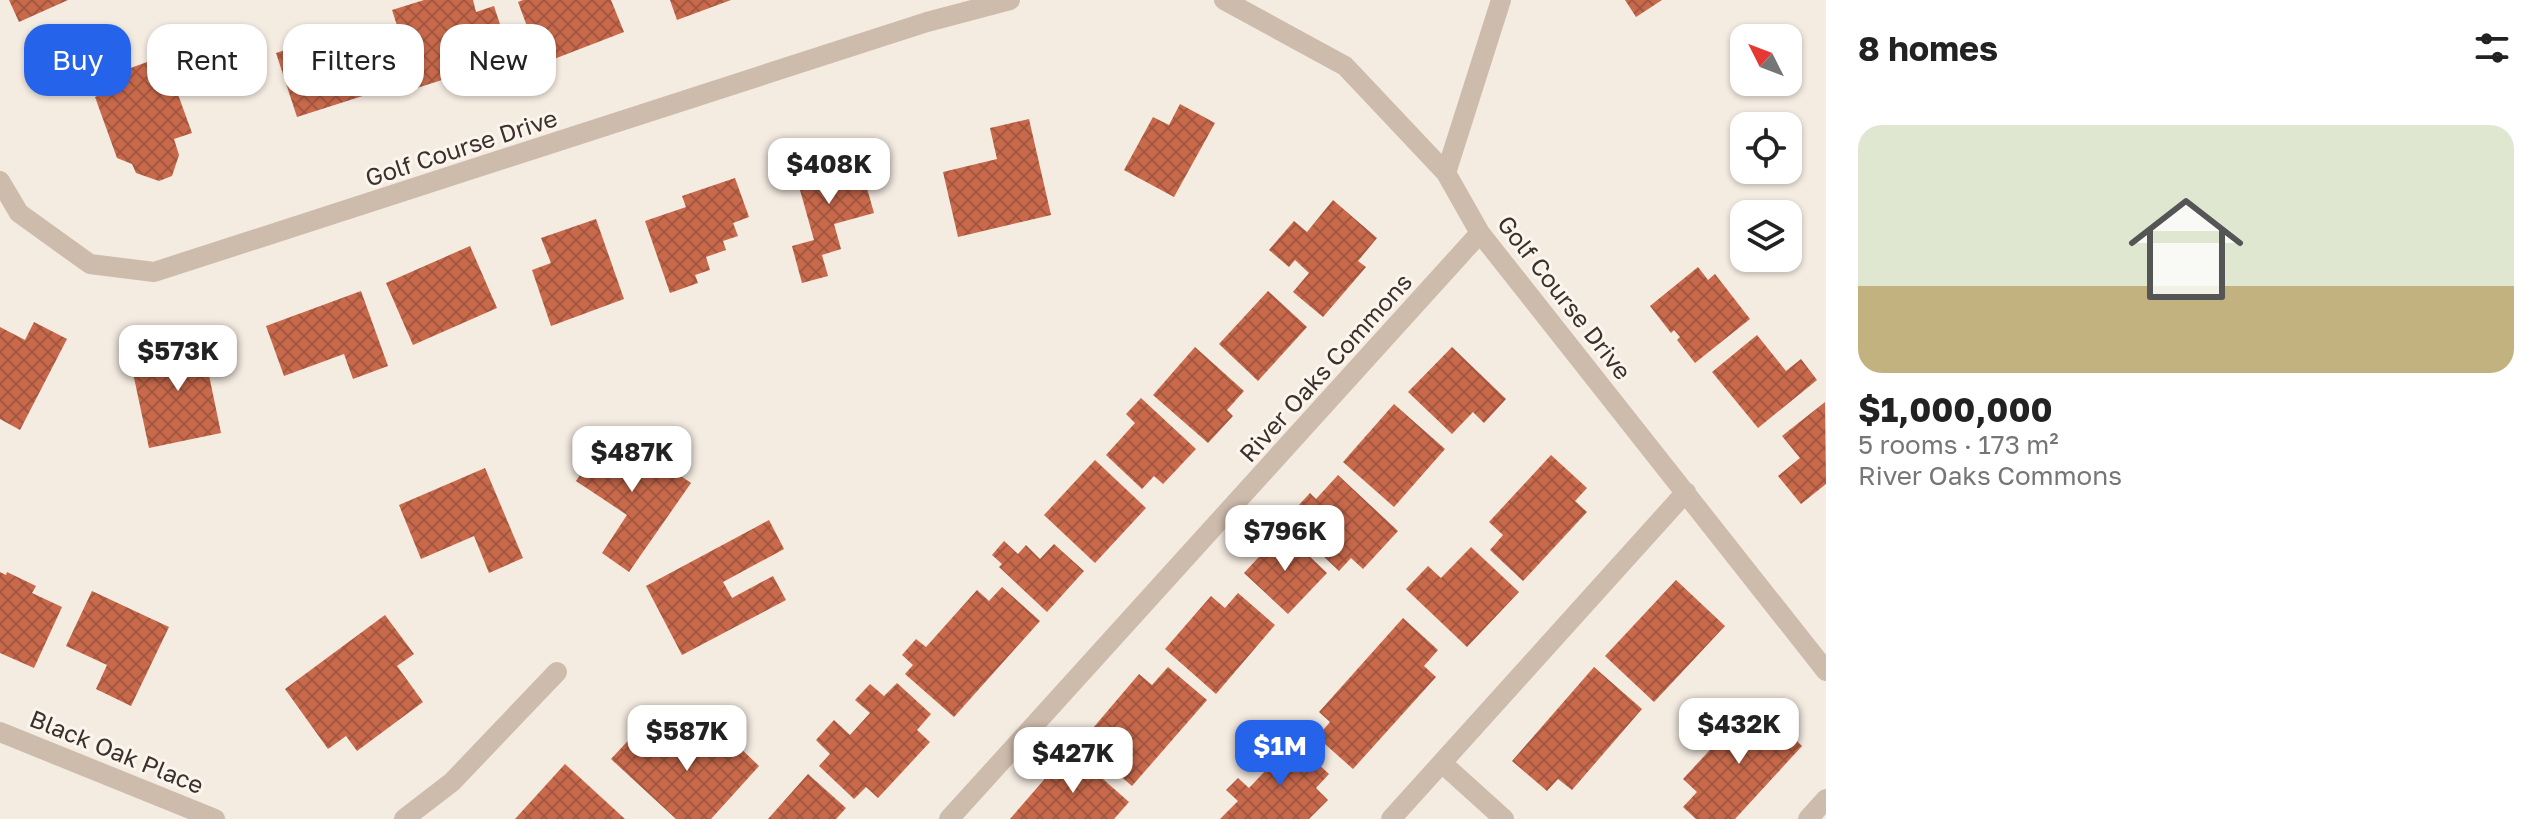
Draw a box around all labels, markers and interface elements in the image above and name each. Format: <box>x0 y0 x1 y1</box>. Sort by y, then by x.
chip: Buy <box>24 24 131 96</box>
chip: Rent <box>147 24 267 96</box>
chip: Filters <box>283 24 424 96</box>
chip: New <box>440 24 556 96</box>
north arrow <box>1730 24 1802 96</box>
map controls <box>1730 24 1802 272</box>
icon: filters <box>2470 26 2514 70</box>
text: 8 homes <box>1858 28 1998 68</box>
street label: Golf Course Drive <box>361 102 561 192</box>
button: locate <box>1730 112 1802 184</box>
pin: $408K <box>773 138 885 206</box>
text: $408K <box>786 148 872 179</box>
icon: home <box>2114 177 2258 321</box>
button: layers <box>1730 200 1802 272</box>
street label: Golf Course Drive <box>1492 209 1638 385</box>
street label: River Oaks Commons <box>1233 267 1417 467</box>
pin: $573K <box>122 325 234 393</box>
text: $573K <box>137 335 219 366</box>
text: $1,000,000 <box>1858 389 2053 429</box>
pin: $487K <box>576 426 688 494</box>
text: 5 rooms · 173 m² <box>1858 429 2059 460</box>
text: $487K <box>590 436 674 467</box>
text: River Oaks Commons <box>1858 460 2122 491</box>
pin: $796K <box>1229 505 1341 573</box>
text: $796K <box>1243 515 1327 546</box>
pin: $432K <box>1683 698 1795 766</box>
street label: Black Oak Place <box>26 703 208 799</box>
pin: $587K <box>631 705 743 773</box>
text: $432K <box>1697 708 1781 739</box>
text: $587K <box>646 715 728 746</box>
pin: $1M <box>1241 720 1319 788</box>
pin: $427K <box>1017 727 1129 795</box>
text: $1M <box>1253 730 1307 761</box>
text: $427K <box>1032 737 1114 768</box>

